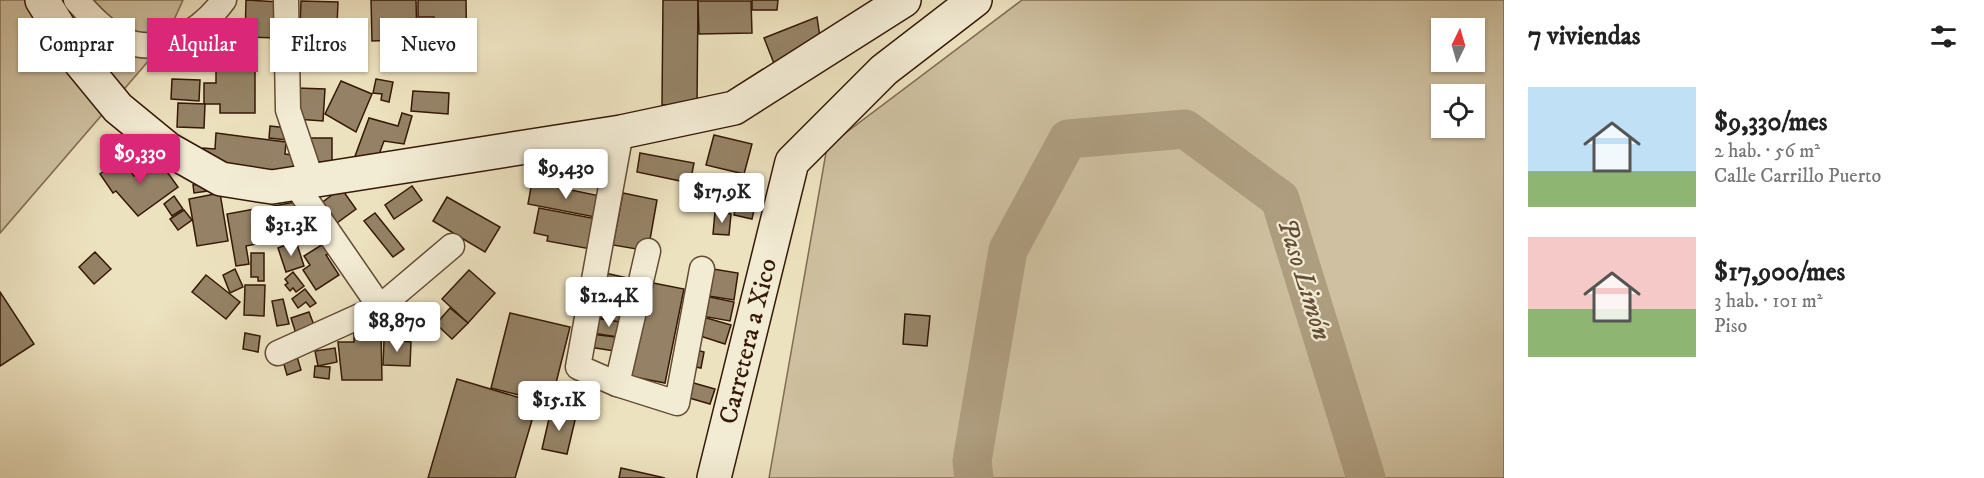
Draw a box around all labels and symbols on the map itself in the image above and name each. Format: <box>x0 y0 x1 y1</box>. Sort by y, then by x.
north arrow <box>1431 18 1485 72</box>
pin: $9,330 <box>91 134 189 185</box>
pin: $9,430 <box>517 149 615 200</box>
pin: $17.9K <box>673 173 771 224</box>
pin: $31.3K <box>242 206 340 257</box>
water label: Paso Limón <box>1269 214 1339 345</box>
street label: Carretera a Xico <box>712 255 785 428</box>
pin: $12.4K <box>560 277 658 328</box>
pin: $8,870 <box>348 302 446 353</box>
pin: $15.1K <box>510 381 608 432</box>

